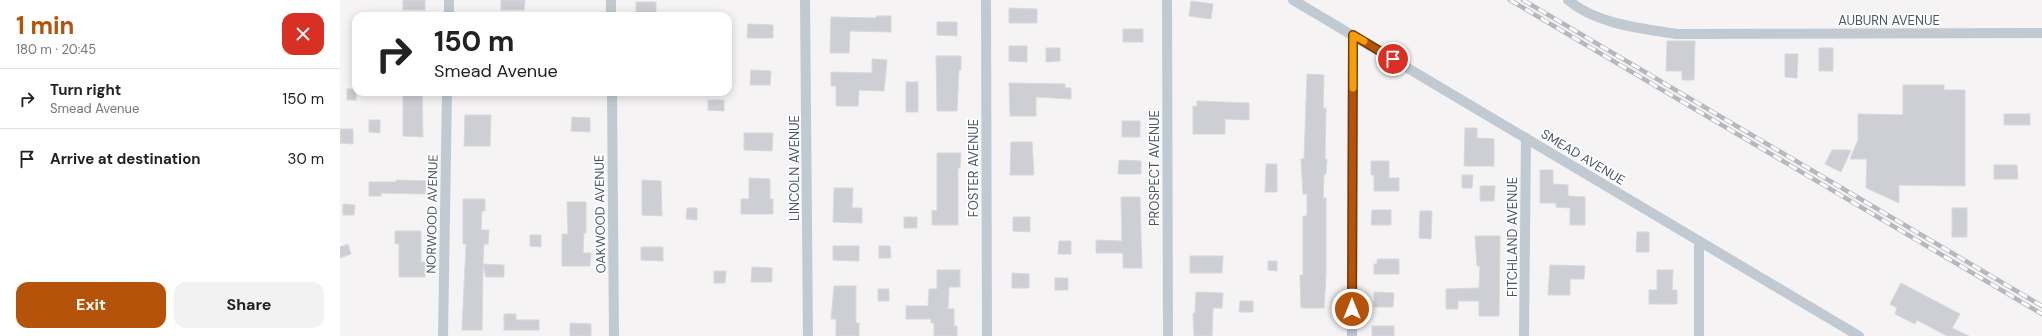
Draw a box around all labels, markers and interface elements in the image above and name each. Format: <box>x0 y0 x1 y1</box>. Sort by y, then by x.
text: 1 min <box>16 10 74 41</box>
street label: AUBURN AVENUE <box>1838 12 1940 29</box>
button: close <box>282 13 324 55</box>
text: 150 m <box>434 23 514 60</box>
icon: right <box>368 28 420 80</box>
text: 180 m · 20:45 <box>16 41 96 58</box>
pin <box>1376 42 1410 76</box>
icon: arrive <box>1382 48 1404 70</box>
text: Smead Avenue <box>434 59 558 83</box>
text: Turn right <box>50 80 121 100</box>
icon: right <box>16 88 38 110</box>
text: 150 m <box>283 89 324 109</box>
text: Smead Avenue <box>50 100 139 117</box>
street label: PROSPECT AVENUE <box>1146 110 1163 226</box>
street label: LINCOLN AVENUE <box>786 115 803 221</box>
street label: FOSTER AVENUE <box>965 119 982 217</box>
street label: SMEAD AVENUE <box>1538 125 1628 189</box>
icon: arrive <box>16 148 38 170</box>
text: Arrive at destination <box>50 149 201 169</box>
text: 30 m <box>288 149 324 169</box>
street label: NORWOOD AVENUE <box>422 154 442 274</box>
street label: OAKWOOD AVENUE <box>590 155 610 273</box>
street label: FITCHLAND AVENUE <box>1504 177 1521 297</box>
button: Exit <box>16 282 166 328</box>
button: Share <box>174 282 324 328</box>
position arrow <box>1331 288 1373 330</box>

